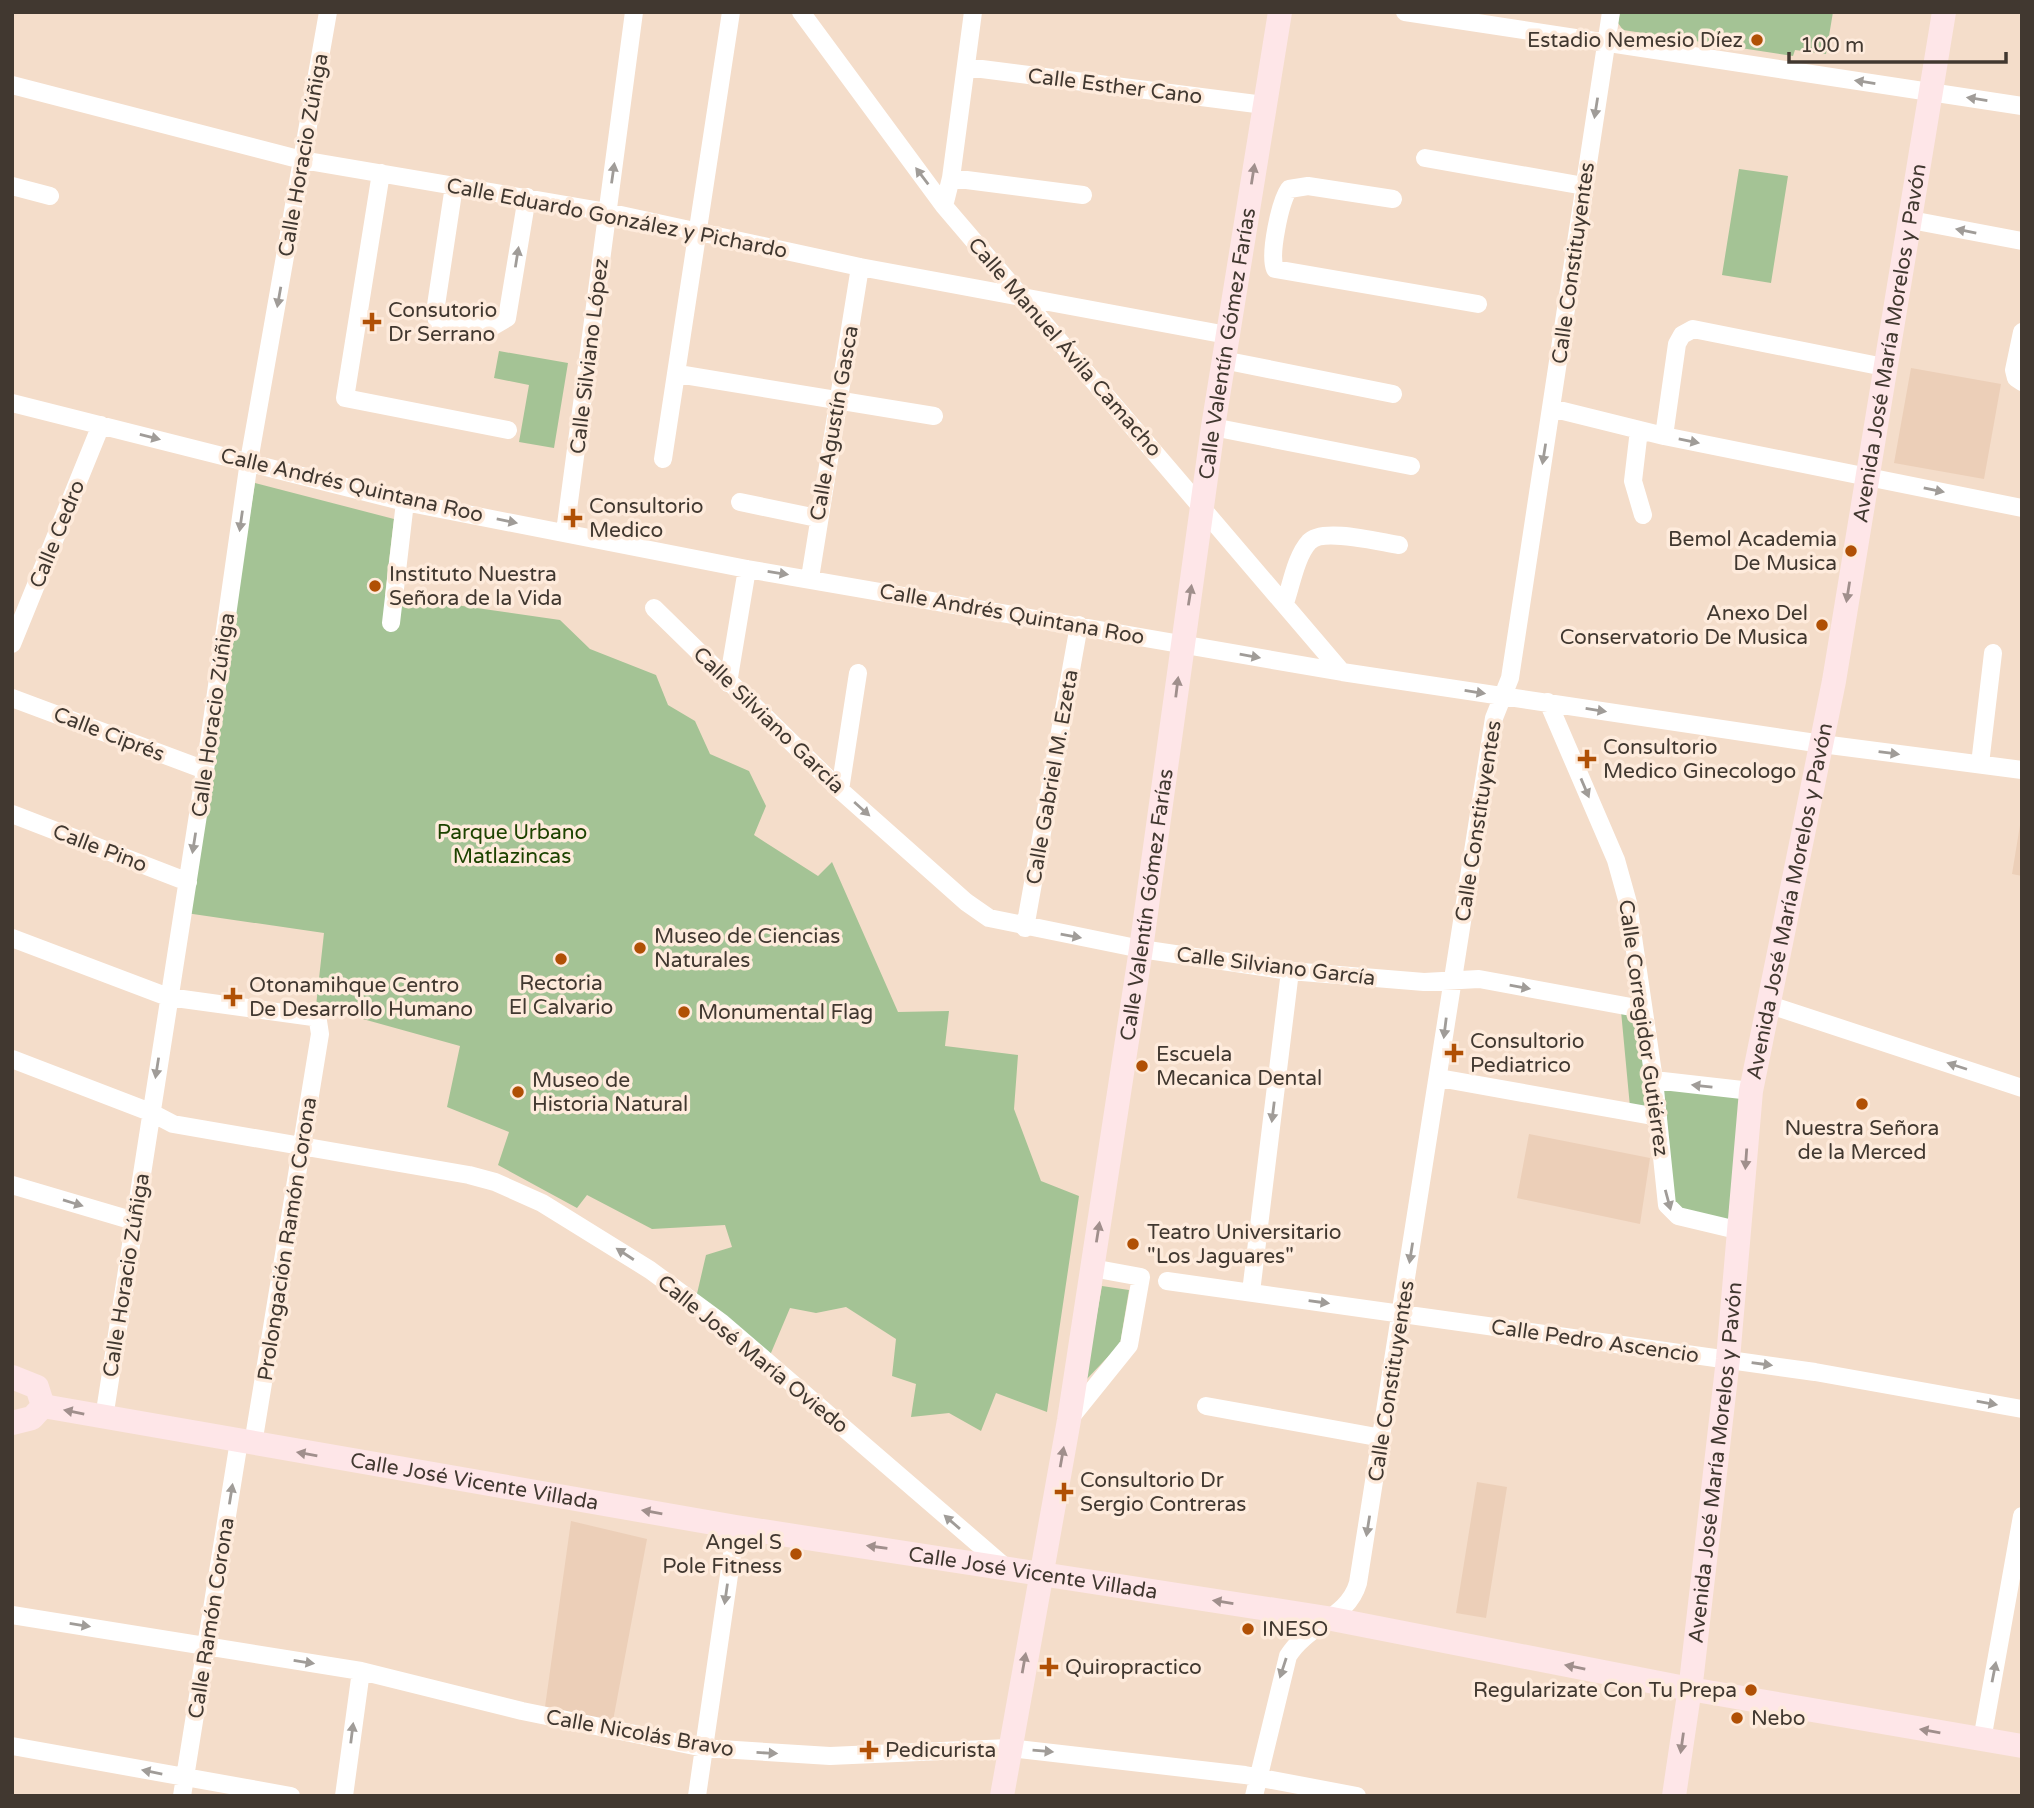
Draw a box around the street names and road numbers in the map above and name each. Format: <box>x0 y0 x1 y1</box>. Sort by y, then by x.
street label: Calle Horacio Zúñiga <box>273 51 334 259</box>
street label: Calle Esther Cano <box>1026 63 1204 110</box>
street label: Calle Constituyentes <box>1547 161 1600 366</box>
street label: Avenida José María Morelos y Pavón <box>1848 162 1932 525</box>
street label: Calle Eduardo González y Pichardo <box>444 173 789 264</box>
street label: Calle Valentín Gómez Farías <box>1194 206 1261 481</box>
street label: Calle Manuel Ávila Camacho <box>963 233 1167 462</box>
street label: Calle Silviano López <box>565 257 614 455</box>
street label: Calle Agustín Gasca <box>805 323 864 523</box>
street label: Calle Andrés Quintana Roo <box>218 443 486 528</box>
street label: Calle Cedro <box>25 477 90 592</box>
street label: Calle Andrés Quintana Roo <box>877 579 1146 650</box>
street label: Calle Horacio Zúñiga <box>187 611 240 819</box>
street label: Calle Silviano García <box>688 642 849 799</box>
street label: Calle Gabriel M. Ezeta <box>1021 668 1084 886</box>
street label: Calle Ciprés <box>50 702 168 767</box>
street label: Calle Constituyentes <box>1450 719 1507 924</box>
street label: Avenida José María Morelos y Pavón <box>1742 721 1838 1082</box>
street label: Calle Valentín Gómez Farías <box>1115 767 1179 1043</box>
street label: Calle Pino <box>49 819 150 878</box>
street label: Calle Corregidor Gutiérrez <box>1613 898 1674 1158</box>
street label: Calle Silviano García <box>1175 942 1377 991</box>
street label: Prolongación Ramón Corona <box>253 1095 322 1383</box>
street label: Calle Horacio Zúñiga <box>98 1171 155 1379</box>
street label: Calle José María Oviedo <box>652 1270 853 1439</box>
street label: Calle Constituyentes <box>1363 1279 1420 1484</box>
street label: Avenida José María Morelos y Pavón <box>1684 1281 1748 1645</box>
street label: Calle Pedro Ascencio <box>1489 1315 1701 1368</box>
street label: Calle José Vicente Villada <box>348 1448 600 1516</box>
street label: Calle Ramón Corona <box>183 1516 240 1720</box>
street label: Calle José Vicente Villada <box>907 1542 1159 1605</box>
street label: Calle Nicolás Bravo <box>544 1705 736 1762</box>

